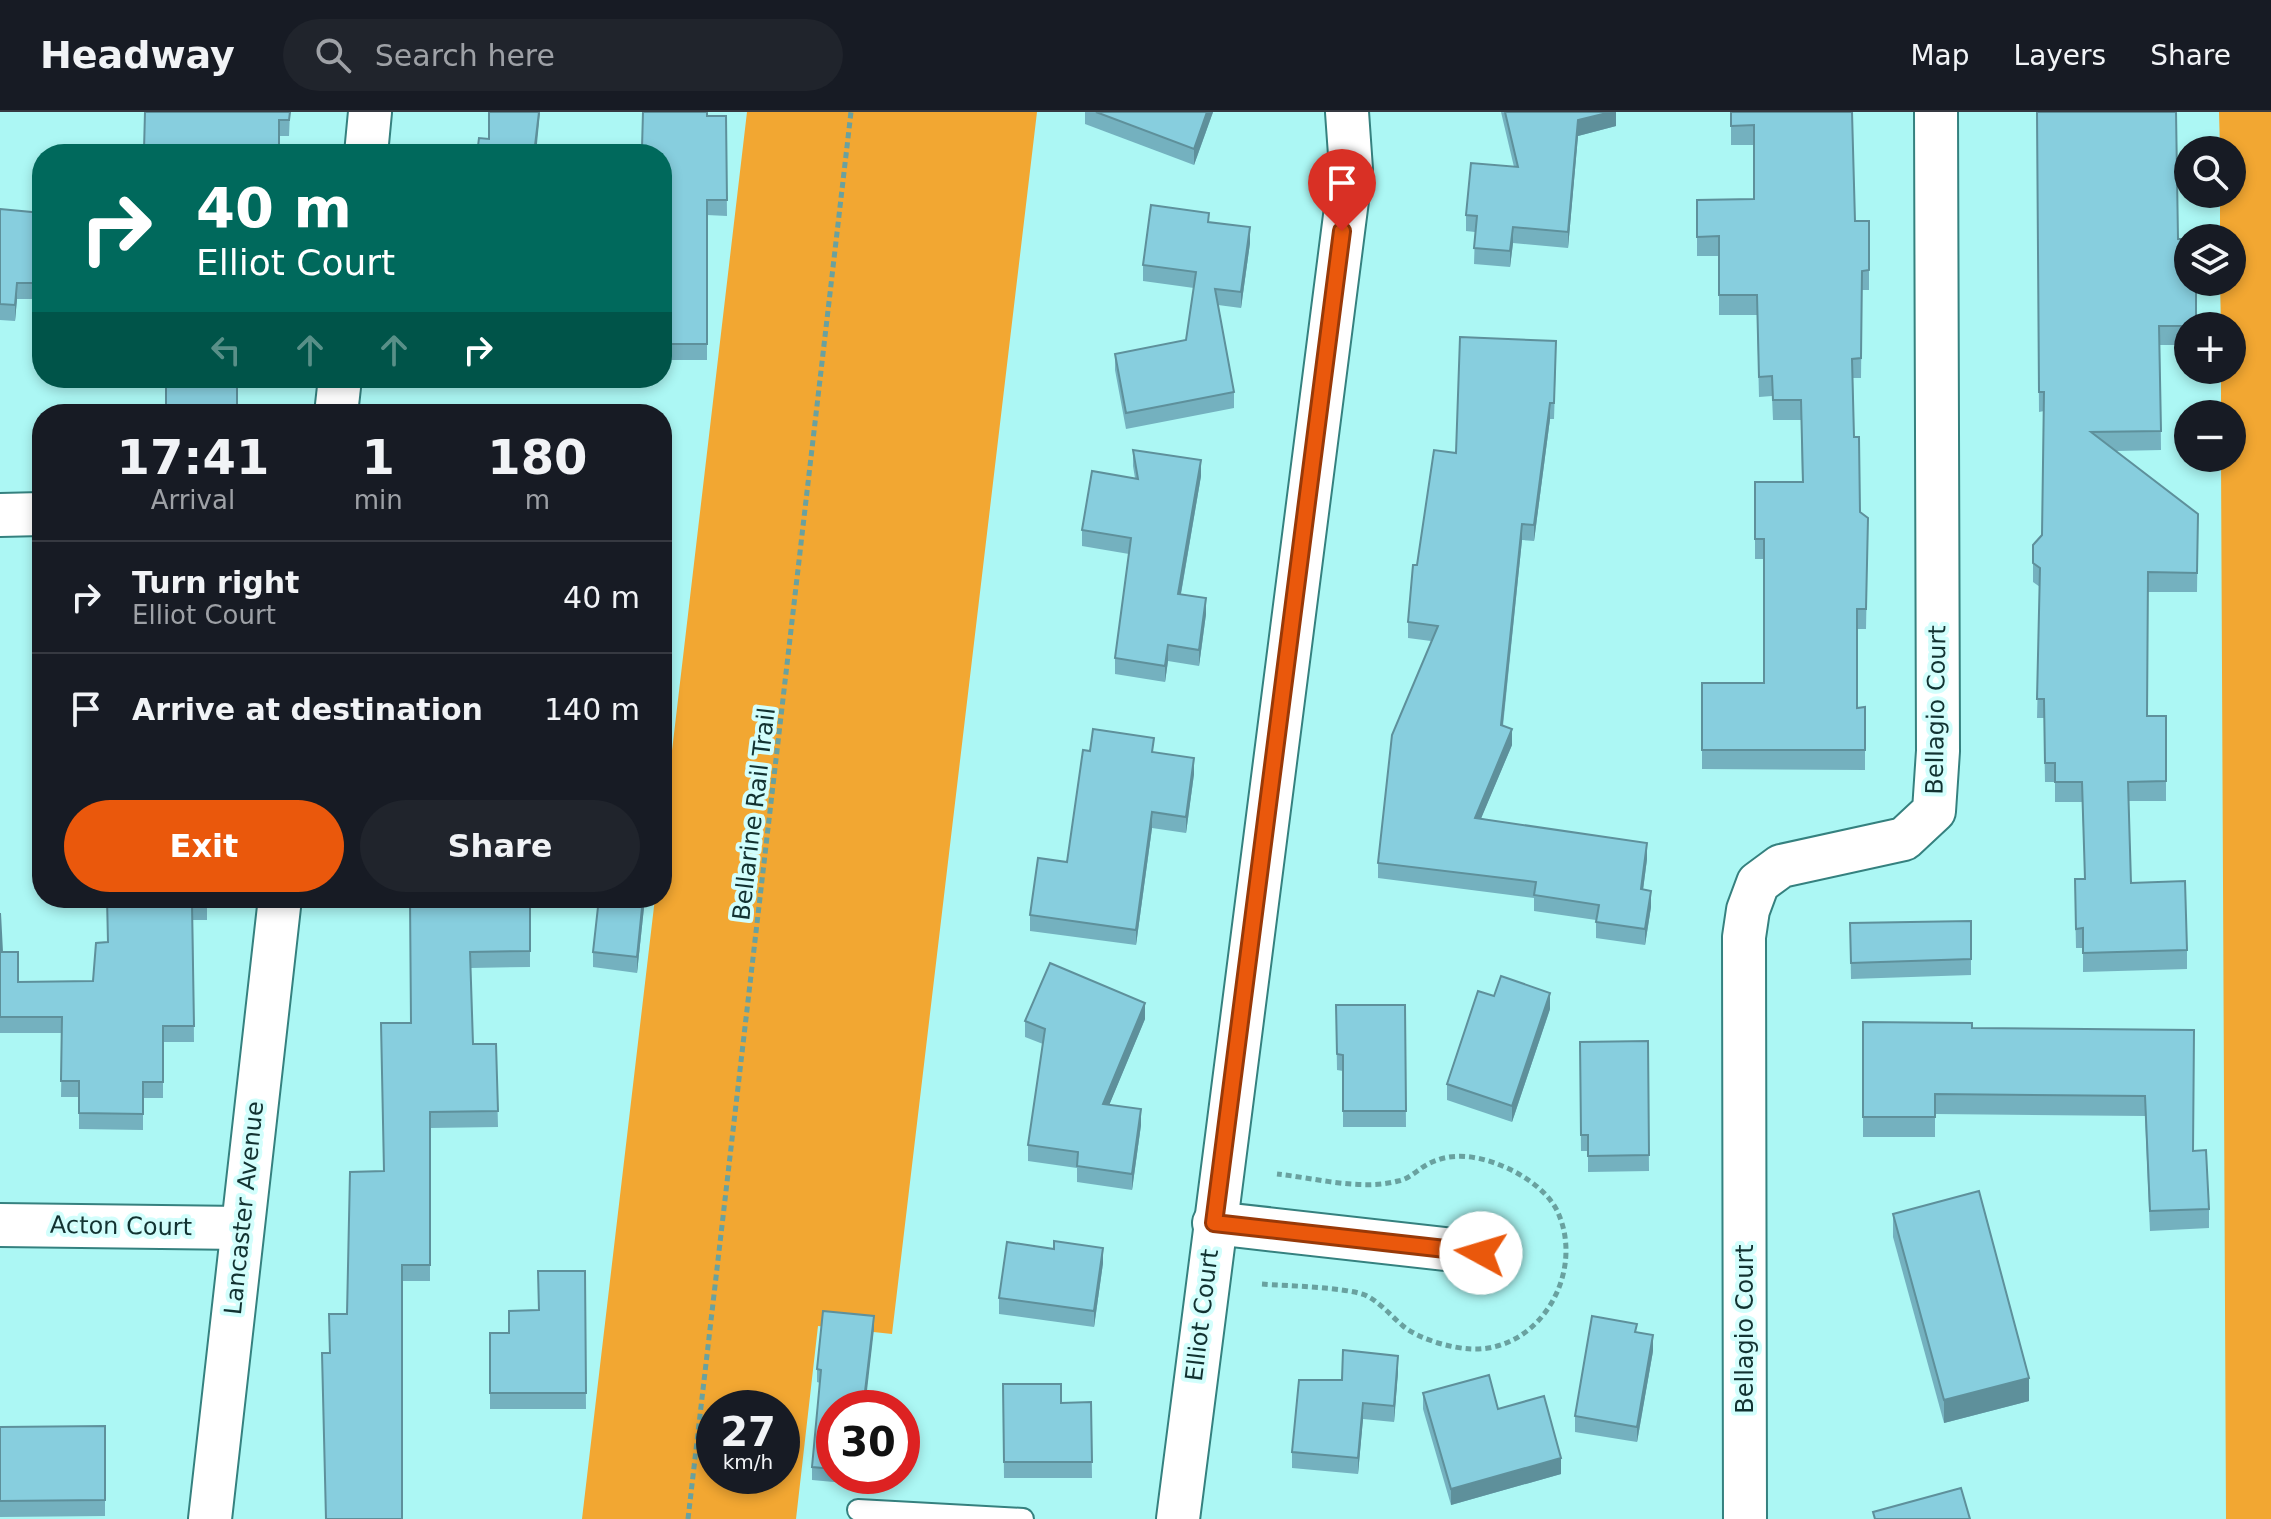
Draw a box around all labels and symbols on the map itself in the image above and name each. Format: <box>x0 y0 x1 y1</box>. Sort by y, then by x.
pin <box>1308 149 1376 231</box>
street label: Bellagio Court <box>1921 625 1951 795</box>
street label: Bellarine Rail Trail <box>727 706 781 922</box>
street label: Lancaster Avenue <box>219 1100 269 1316</box>
street label: Acton Court <box>50 1211 192 1241</box>
position arrow <box>1439 1211 1523 1295</box>
street label: Bellagio Court <box>1731 1244 1759 1414</box>
street label: Elliot Court <box>1180 1247 1224 1383</box>
speed limit sign: 30 <box>816 1390 920 1494</box>

